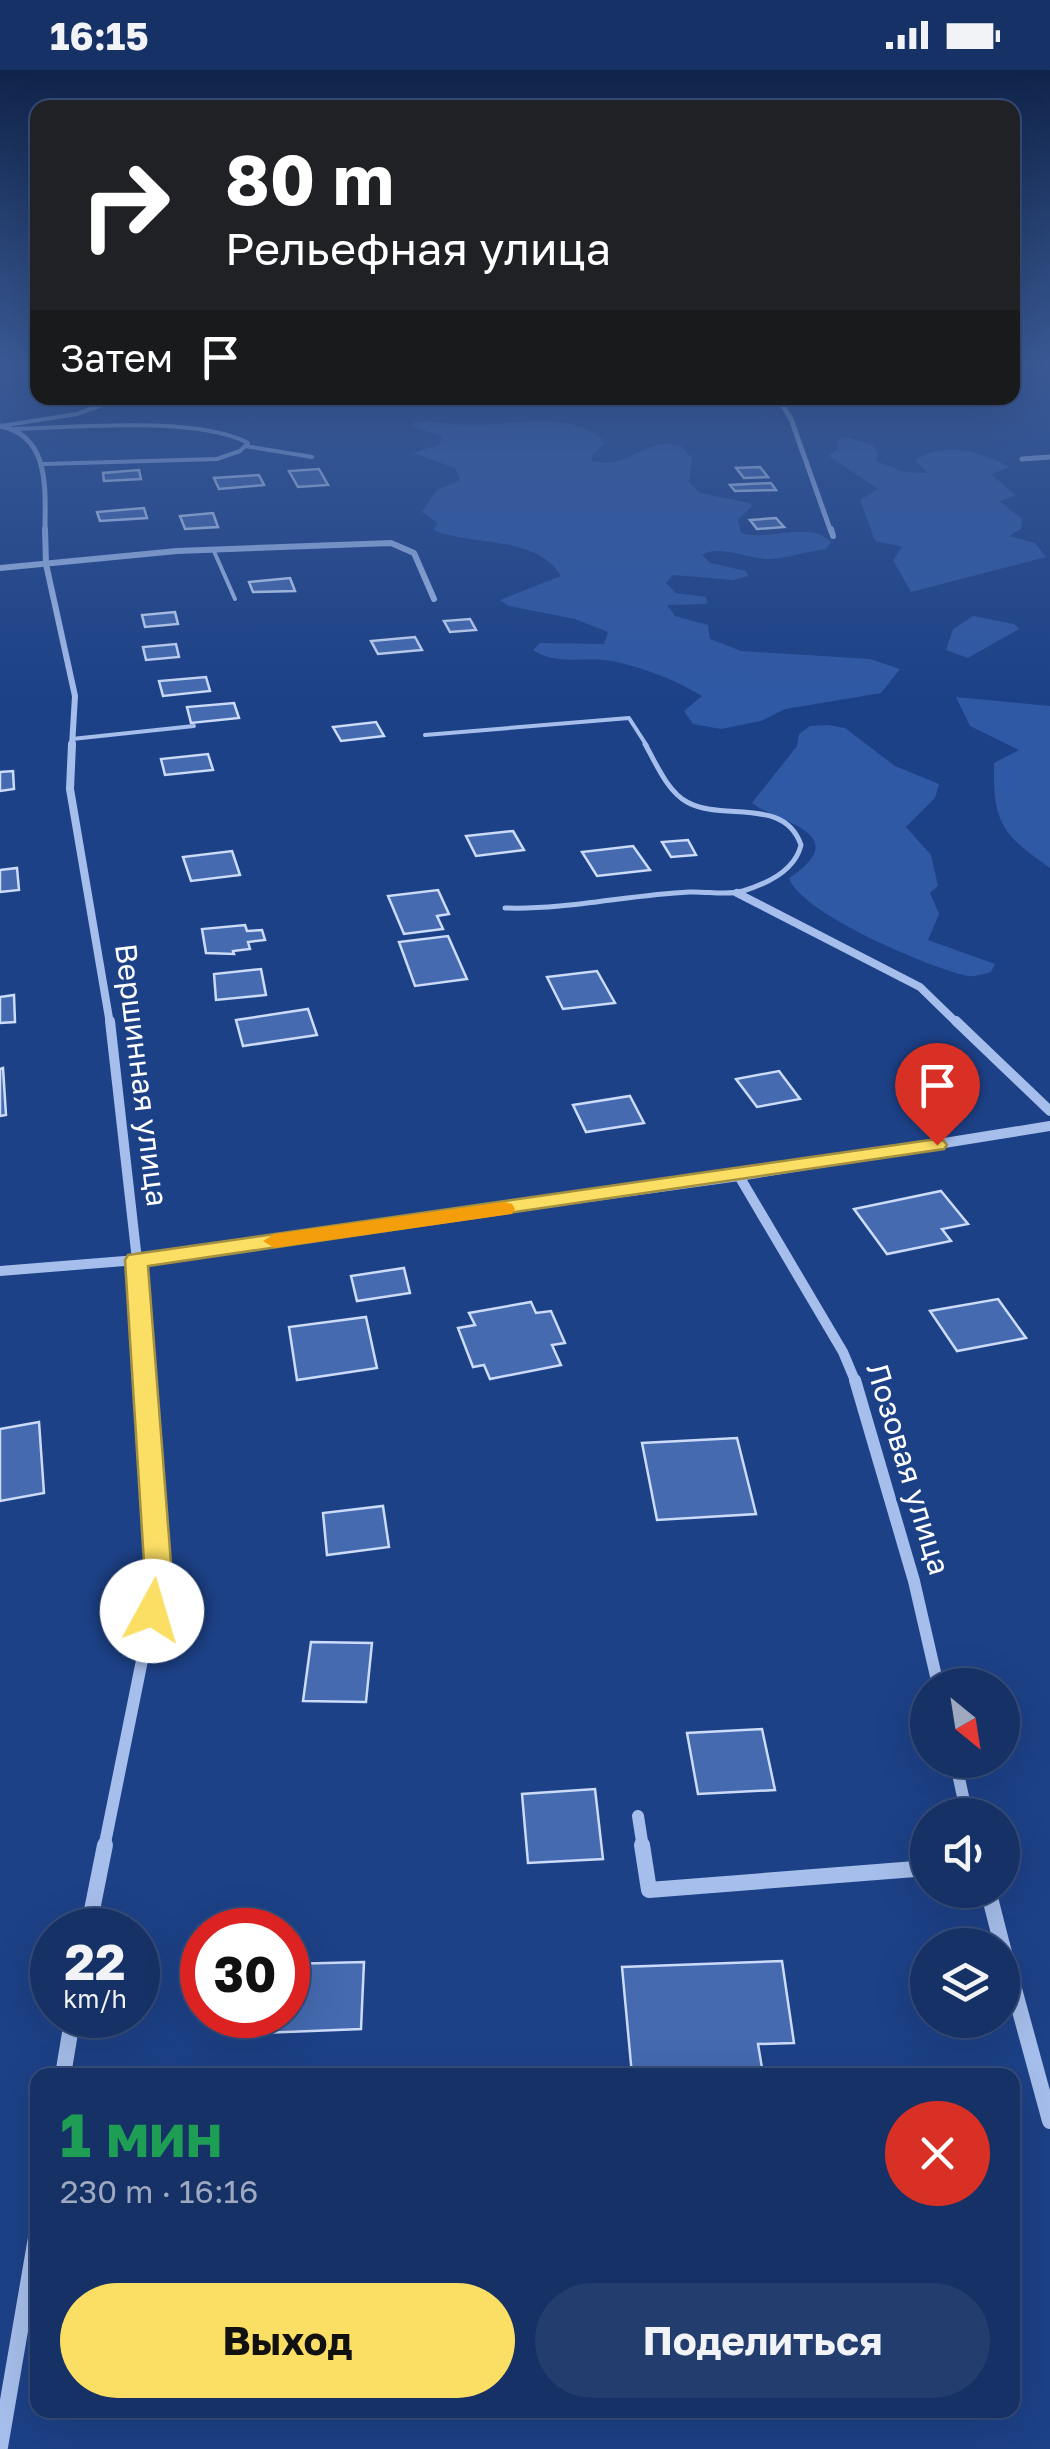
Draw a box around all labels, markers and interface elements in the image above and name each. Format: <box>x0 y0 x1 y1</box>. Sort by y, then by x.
text: 16:15 <box>50 13 149 58</box>
text: 80 m <box>225 136 394 220</box>
icon: right <box>60 140 190 270</box>
text: Рельефная улица <box>225 221 611 275</box>
icon: arrive <box>193 330 248 385</box>
text: Затем <box>60 335 173 380</box>
street label: Вершинная улица <box>108 941 176 1208</box>
pin <box>895 1043 980 1146</box>
icon: arrive <box>910 1058 965 1113</box>
street label: Лозовая улица <box>860 1358 958 1579</box>
position arrow <box>100 1559 204 1663</box>
north arrow <box>910 1668 1020 1778</box>
map controls <box>910 1668 1020 2038</box>
button: sound <box>910 1798 1020 1908</box>
speed limit sign: 30 <box>180 1908 310 2038</box>
button: layers <box>910 1928 1020 2038</box>
text: 22 <box>64 1931 125 1991</box>
text: km/h <box>63 1983 127 2014</box>
text: 1 мин <box>60 2098 222 2170</box>
button: close <box>885 2101 990 2206</box>
text: 230 m · 16:16 <box>60 2172 258 2210</box>
button: Выход <box>60 2283 515 2398</box>
button: Поделиться <box>535 2283 990 2398</box>

